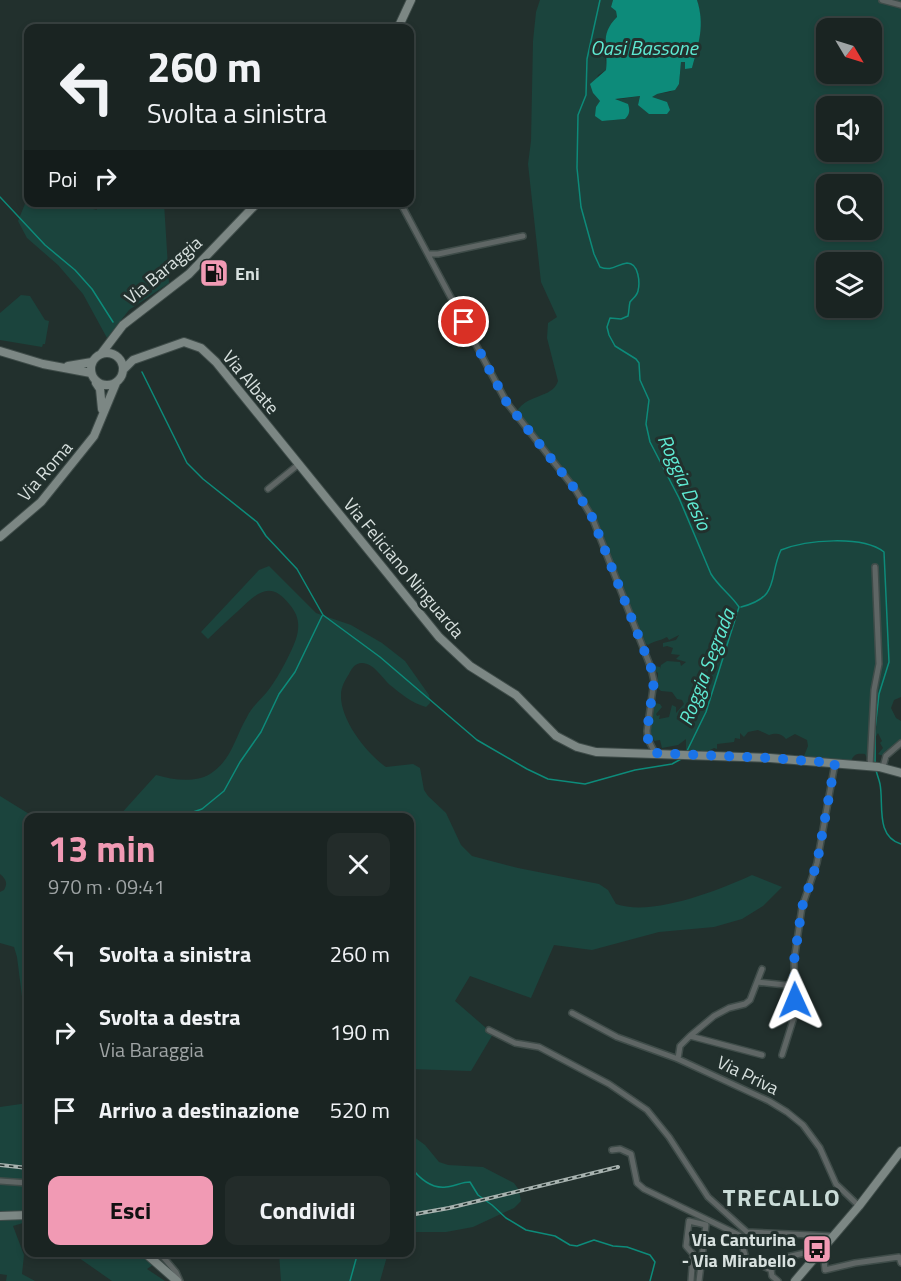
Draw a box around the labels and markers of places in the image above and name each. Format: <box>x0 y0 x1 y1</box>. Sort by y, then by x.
fuel station icon: Eni <box>198 257 230 289</box>
place label: Eni <box>235 260 260 287</box>
pin <box>438 296 489 347</box>
place label: Via Canturina - Via Mirabello <box>682 1226 796 1274</box>
bus stop icon: Via Canturina - Via Mirabello <box>801 1233 833 1265</box>

